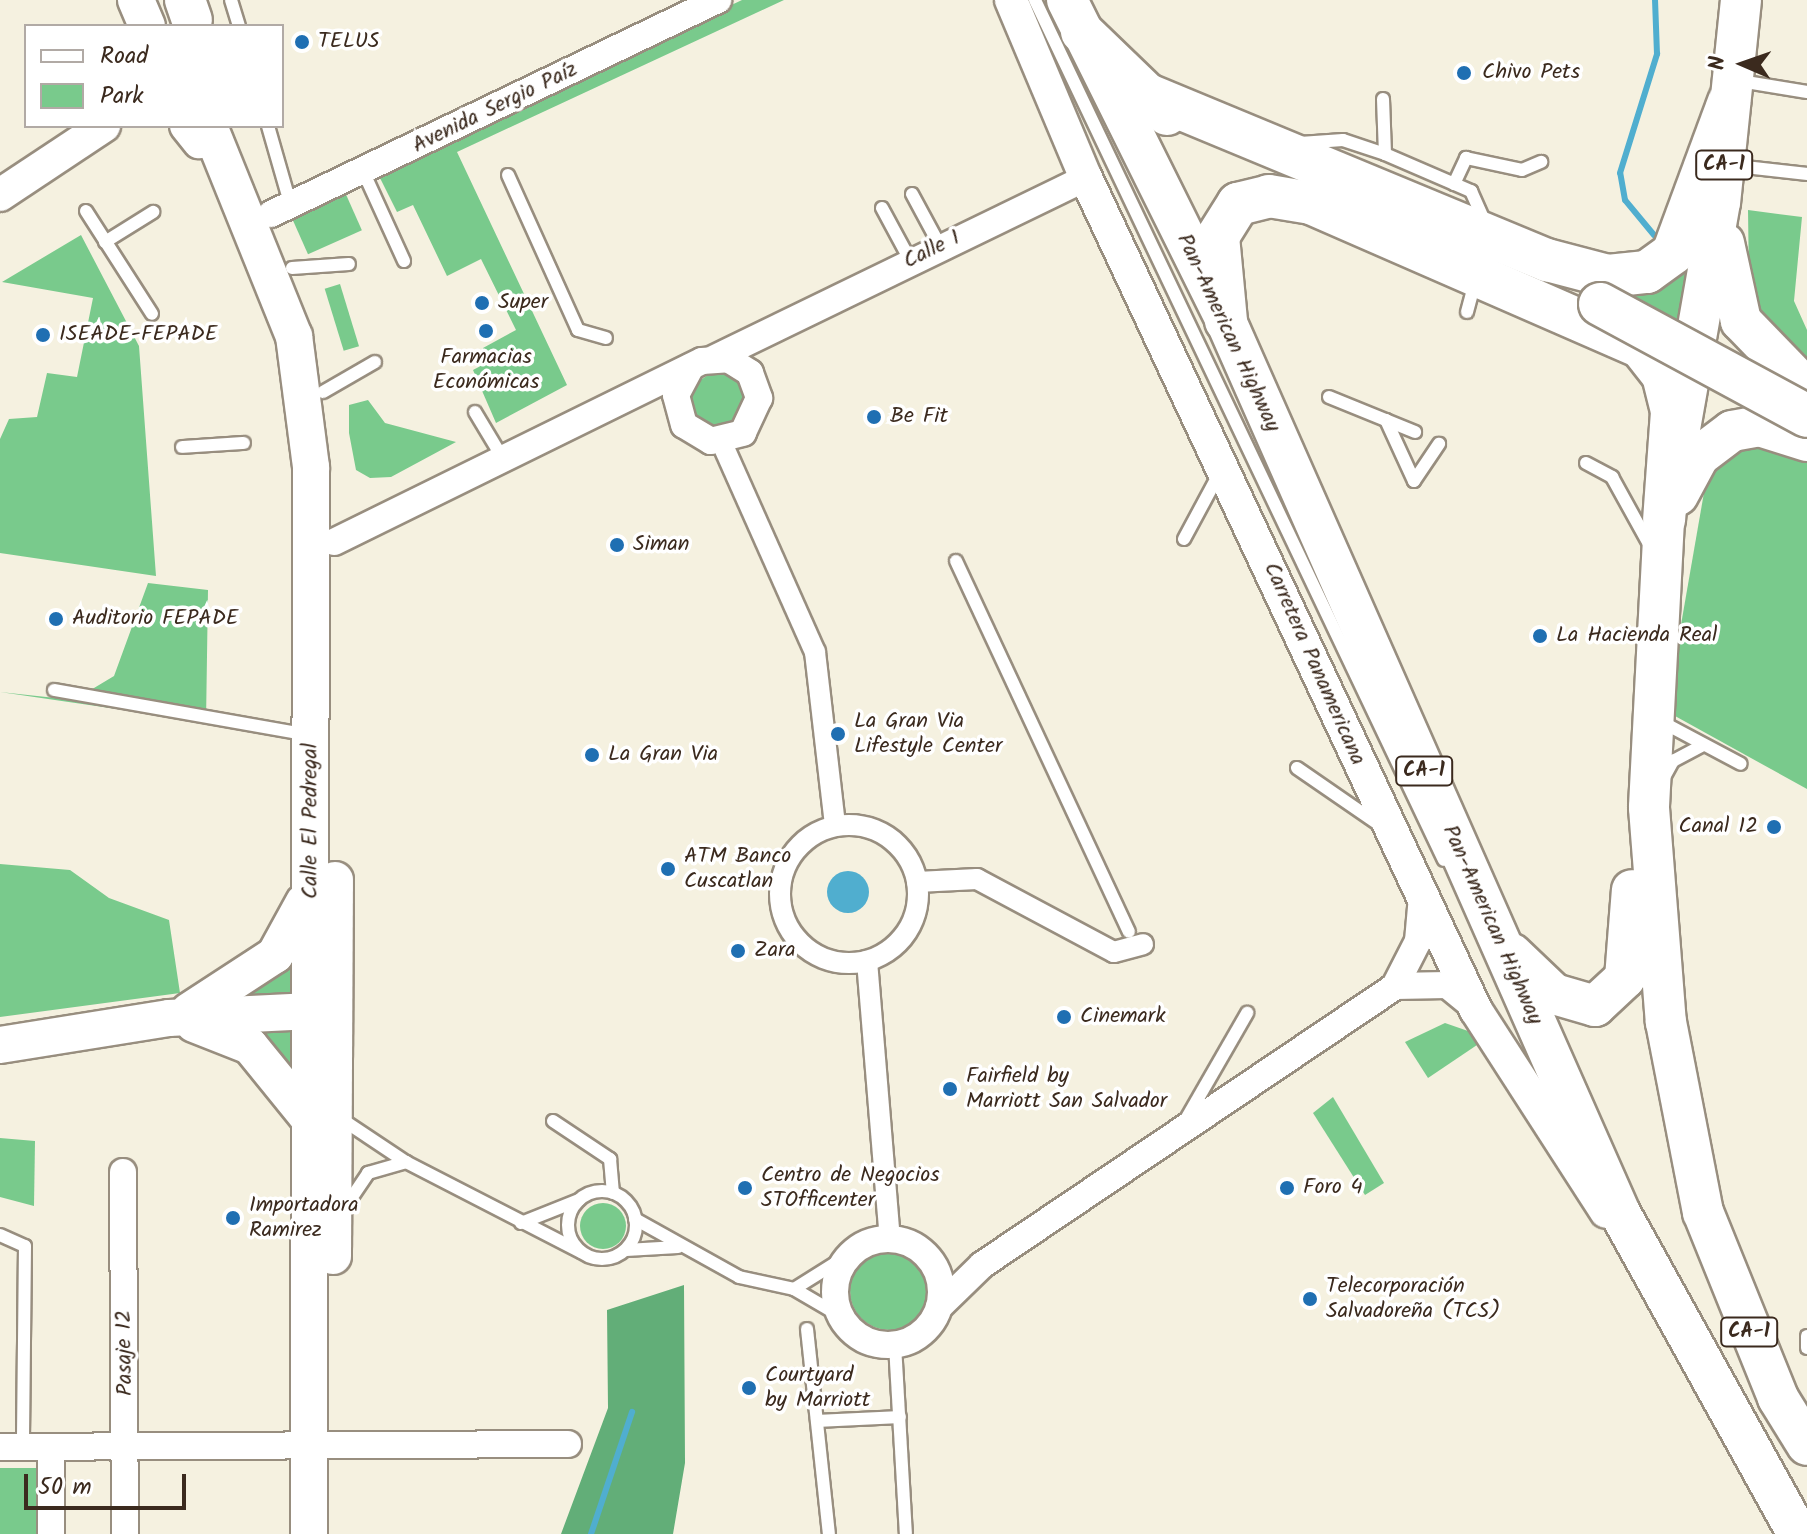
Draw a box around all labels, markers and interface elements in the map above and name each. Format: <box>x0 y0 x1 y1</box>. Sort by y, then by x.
legend <box>24 24 284 128</box>
north arrow <box>1703 24 1783 104</box>
place label: TELUS <box>318 29 379 55</box>
marker: TELUS <box>293 33 311 51</box>
text: Road <box>100 37 148 76</box>
text: N <box>1701 56 1736 71</box>
street label: Avenida Sergio Paíz <box>408 57 582 159</box>
place label: Chivo Pets <box>1482 60 1580 86</box>
marker: Chivo Pets <box>1453 62 1475 84</box>
text: Park <box>100 77 144 116</box>
road number: CA-1 <box>1694 149 1754 181</box>
street label: Calle 1 <box>899 225 965 275</box>
street label: Pan-American Highway <box>1170 230 1286 436</box>
place label: Super <box>498 290 548 316</box>
marker: Super <box>473 294 491 312</box>
place label: ISEADE-FEPADE <box>59 322 218 348</box>
marker: Farmacias Económicas <box>477 322 495 340</box>
marker: ISEADE-FEPADE <box>34 326 52 344</box>
place label: Farmacias Económicas <box>433 344 539 396</box>
place label: Be Fit <box>890 404 948 430</box>
marker: Be Fit <box>865 408 883 426</box>
place label: Siman <box>633 532 689 558</box>
marker: Siman <box>608 536 626 554</box>
street label: Carretera Panamericana <box>1257 559 1371 769</box>
place label: Auditorio FEPADE <box>72 606 239 632</box>
marker: Auditorio FEPADE <box>47 610 65 628</box>
place label: La Hacienda Real <box>1556 623 1717 649</box>
marker: La Hacienda Real <box>1531 627 1549 645</box>
place label: La Gran Via Lifestyle Center <box>854 708 1002 760</box>
marker: La Gran Via Lifestyle Center <box>829 725 847 743</box>
place label: La Gran Via <box>608 742 718 768</box>
street label: Calle El Pedregal <box>298 743 324 899</box>
marker: La Gran Via <box>583 746 601 764</box>
road number: CA-1 <box>1394 755 1454 787</box>
place label: Canal 12 <box>1679 814 1758 840</box>
marker: Canal 12 <box>1765 818 1783 836</box>
street label: Pan-American Highway <box>1436 821 1548 1029</box>
place label: ATM Banco Cuscatlan <box>684 843 791 894</box>
marker: ATM Banco Cuscatlan <box>659 860 677 878</box>
place label: Zara <box>754 938 796 964</box>
marker: Zara <box>729 942 747 960</box>
place label: Cinemark <box>1080 1004 1165 1030</box>
marker: Cinemark <box>1055 1008 1073 1026</box>
place label: Fairfield by Marriott San Salvador <box>966 1063 1167 1114</box>
marker: Fairfield by Marriott San Salvador <box>941 1080 959 1098</box>
place label: Centro de Negocios STOfficenter <box>761 1162 940 1214</box>
place label: Foro 4 <box>1303 1175 1363 1201</box>
marker: Centro de Negocios STOfficenter <box>736 1179 754 1197</box>
marker: Foro 4 <box>1278 1179 1296 1197</box>
place label: Importadora Ramirez <box>249 1192 358 1244</box>
marker: Importadora Ramirez <box>224 1209 242 1227</box>
place label: Telecorporación Salvadoreña (TCS) <box>1326 1273 1500 1324</box>
marker: Telecorporación Salvadoreña (TCS) <box>1301 1290 1319 1308</box>
street label: Pasaje 12 <box>111 1310 139 1396</box>
road number: CA-1 <box>1719 1316 1779 1348</box>
place label: Courtyard by Marriott <box>765 1362 870 1414</box>
marker: Courtyard by Marriott <box>740 1379 758 1397</box>
scale bar <box>28 1458 190 1508</box>
text: 50 m <box>38 1468 92 1507</box>

